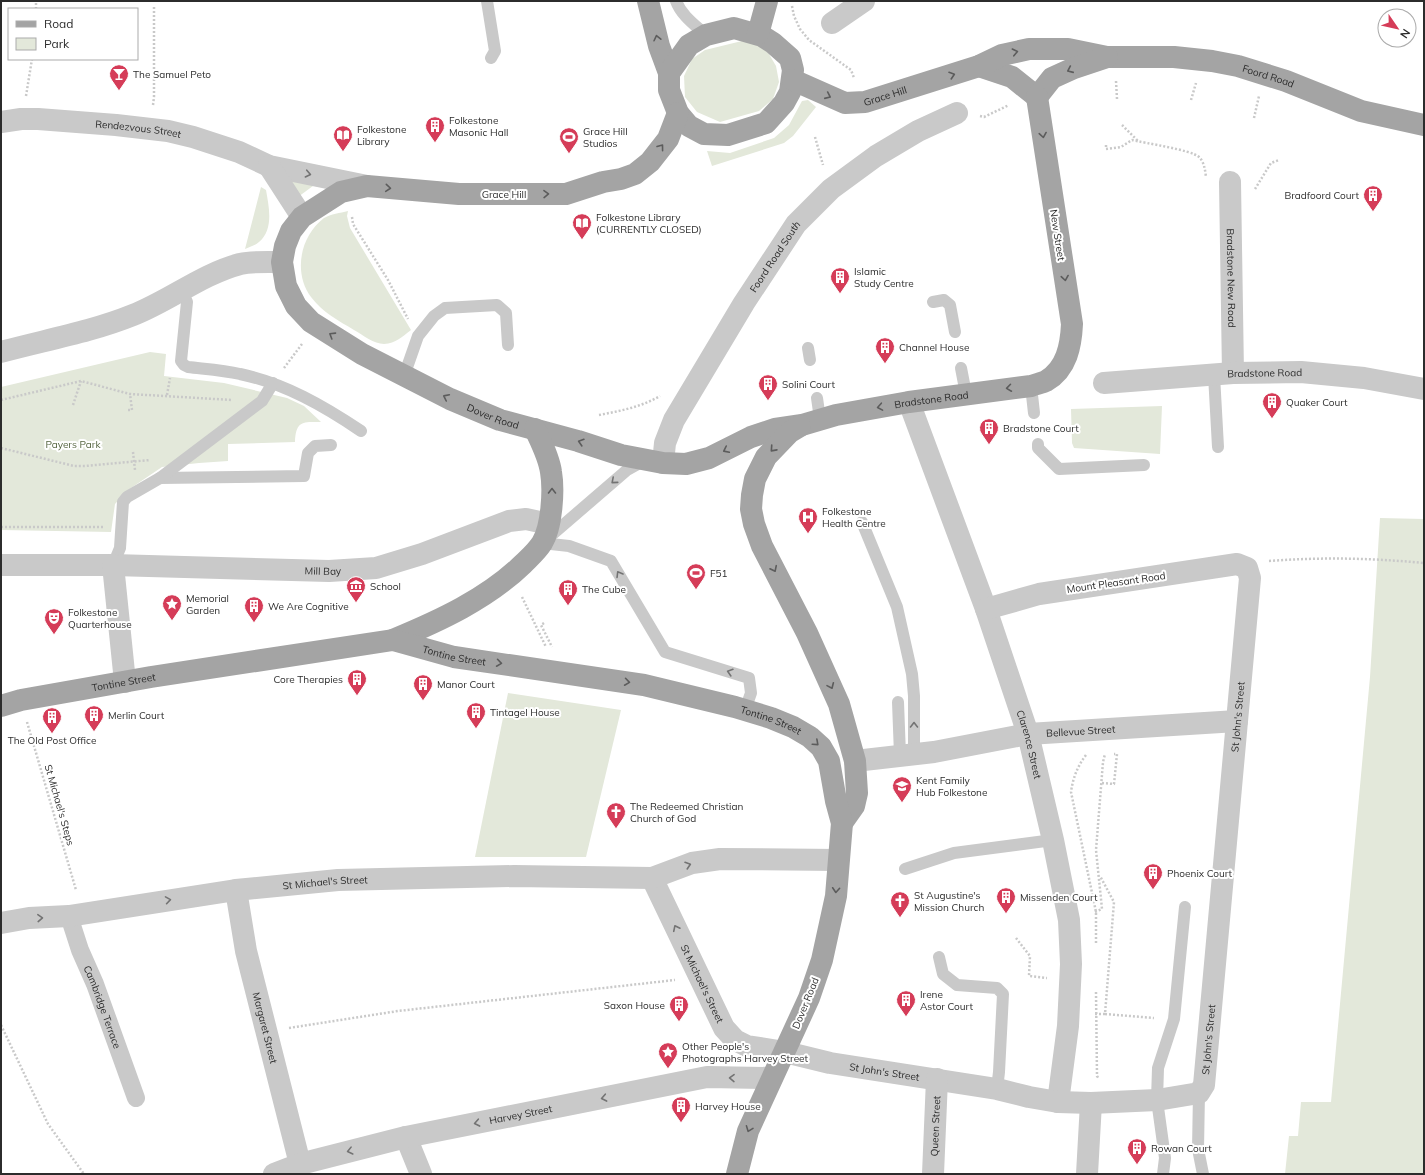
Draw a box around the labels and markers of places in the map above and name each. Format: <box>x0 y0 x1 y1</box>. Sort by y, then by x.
bar icon: The Samuel Peto <box>108 63 130 91</box>
place label: The Samuel Peto <box>133 68 211 81</box>
place label: Folkestone Masonic Hall <box>449 114 508 139</box>
building icon: Folkestone Masonic Hall <box>424 115 446 143</box>
place label: Folkestone Library <box>357 123 406 148</box>
library icon: Folkestone Library <box>332 124 354 152</box>
place label: Grace Hill Studios <box>583 125 628 150</box>
sports icon: Grace Hill Studios <box>558 126 580 154</box>
building icon: Bradfoord Court <box>1362 184 1384 212</box>
place label: Bradfoord Court <box>1284 189 1359 202</box>
place label: Folkestone Library (CURRENTLY CLOSED) <box>596 211 702 236</box>
library icon: Folkestone Library (CURRENTLY CLOSED) <box>571 212 593 240</box>
place label: Islamic Study Centre <box>854 265 914 290</box>
building icon: Islamic Study Centre <box>829 266 851 294</box>
building icon: Channel House <box>874 336 896 364</box>
place label: Channel House <box>899 341 969 354</box>
building icon: Solini Court <box>757 373 779 401</box>
place label: Solini Court <box>782 378 835 391</box>
building icon: Quaker Court <box>1261 391 1283 419</box>
place label: Quaker Court <box>1286 396 1348 409</box>
building icon: Bradstone Court <box>978 417 1000 445</box>
place label: Bradstone Court <box>1003 422 1079 435</box>
place label: Folkestone Health Centre <box>822 505 886 530</box>
hospital icon: Folkestone Health Centre <box>797 506 819 534</box>
sports icon: F51 <box>685 562 707 590</box>
place label: F51 <box>710 567 728 580</box>
museum icon: School <box>345 575 367 603</box>
building icon: The Cube <box>557 578 579 606</box>
place label: School <box>370 580 401 593</box>
place label: The Cube <box>582 583 626 596</box>
place label: Memorial Garden <box>186 592 229 617</box>
place icon: Memorial Garden <box>161 593 183 621</box>
building icon: We Are Cognitive <box>243 595 265 623</box>
place label: We Are Cognitive <box>268 600 349 613</box>
place label: Folkestone Quarterhouse <box>68 606 132 631</box>
theatre icon: Folkestone Quarterhouse <box>43 607 65 635</box>
building icon: Core Therapies <box>346 668 368 696</box>
place label: Core Therapies <box>273 673 343 686</box>
building icon: Manor Court <box>412 673 434 701</box>
place label: Manor Court <box>437 678 495 691</box>
building icon: Tintagel House <box>465 701 487 729</box>
building icon: Merlin Court <box>83 704 105 732</box>
building icon: The Old Post Office <box>41 706 63 734</box>
place label: Tintagel House <box>490 706 560 719</box>
place label: Merlin Court <box>108 709 165 722</box>
place label: The Old Post Office <box>8 734 96 747</box>
place label: Kent Family Hub Folkestone <box>916 774 987 799</box>
school or university icon: Kent Family Hub Folkestone <box>891 775 913 803</box>
place label: The Redeemed Christian Church of God <box>630 800 743 825</box>
church icon: The Redeemed Christian Church of God <box>605 801 627 829</box>
building icon: Phoenix Court <box>1142 862 1164 890</box>
place label: Phoenix Court <box>1167 867 1233 880</box>
building icon: Missenden Court <box>995 886 1017 914</box>
place label: St Augustine's Mission Church <box>914 889 984 914</box>
church icon: St Augustine's Mission Church <box>889 890 911 918</box>
place label: Missenden Court <box>1020 891 1098 904</box>
place label: Irene Astor Court <box>920 988 973 1013</box>
building icon: Irene Astor Court <box>895 989 917 1017</box>
building icon: Saxon House <box>668 994 690 1022</box>
place label: Saxon House <box>604 999 665 1012</box>
place label: Other People's Photographs Harvey Street <box>682 1040 809 1065</box>
place icon: Other People's Photographs Harvey Street <box>657 1041 679 1069</box>
building icon: Harvey House <box>670 1095 692 1123</box>
place label: Harvey House <box>695 1100 761 1113</box>
building icon: Rowan Court <box>1126 1137 1148 1165</box>
place label: Rowan Court <box>1151 1142 1212 1155</box>

